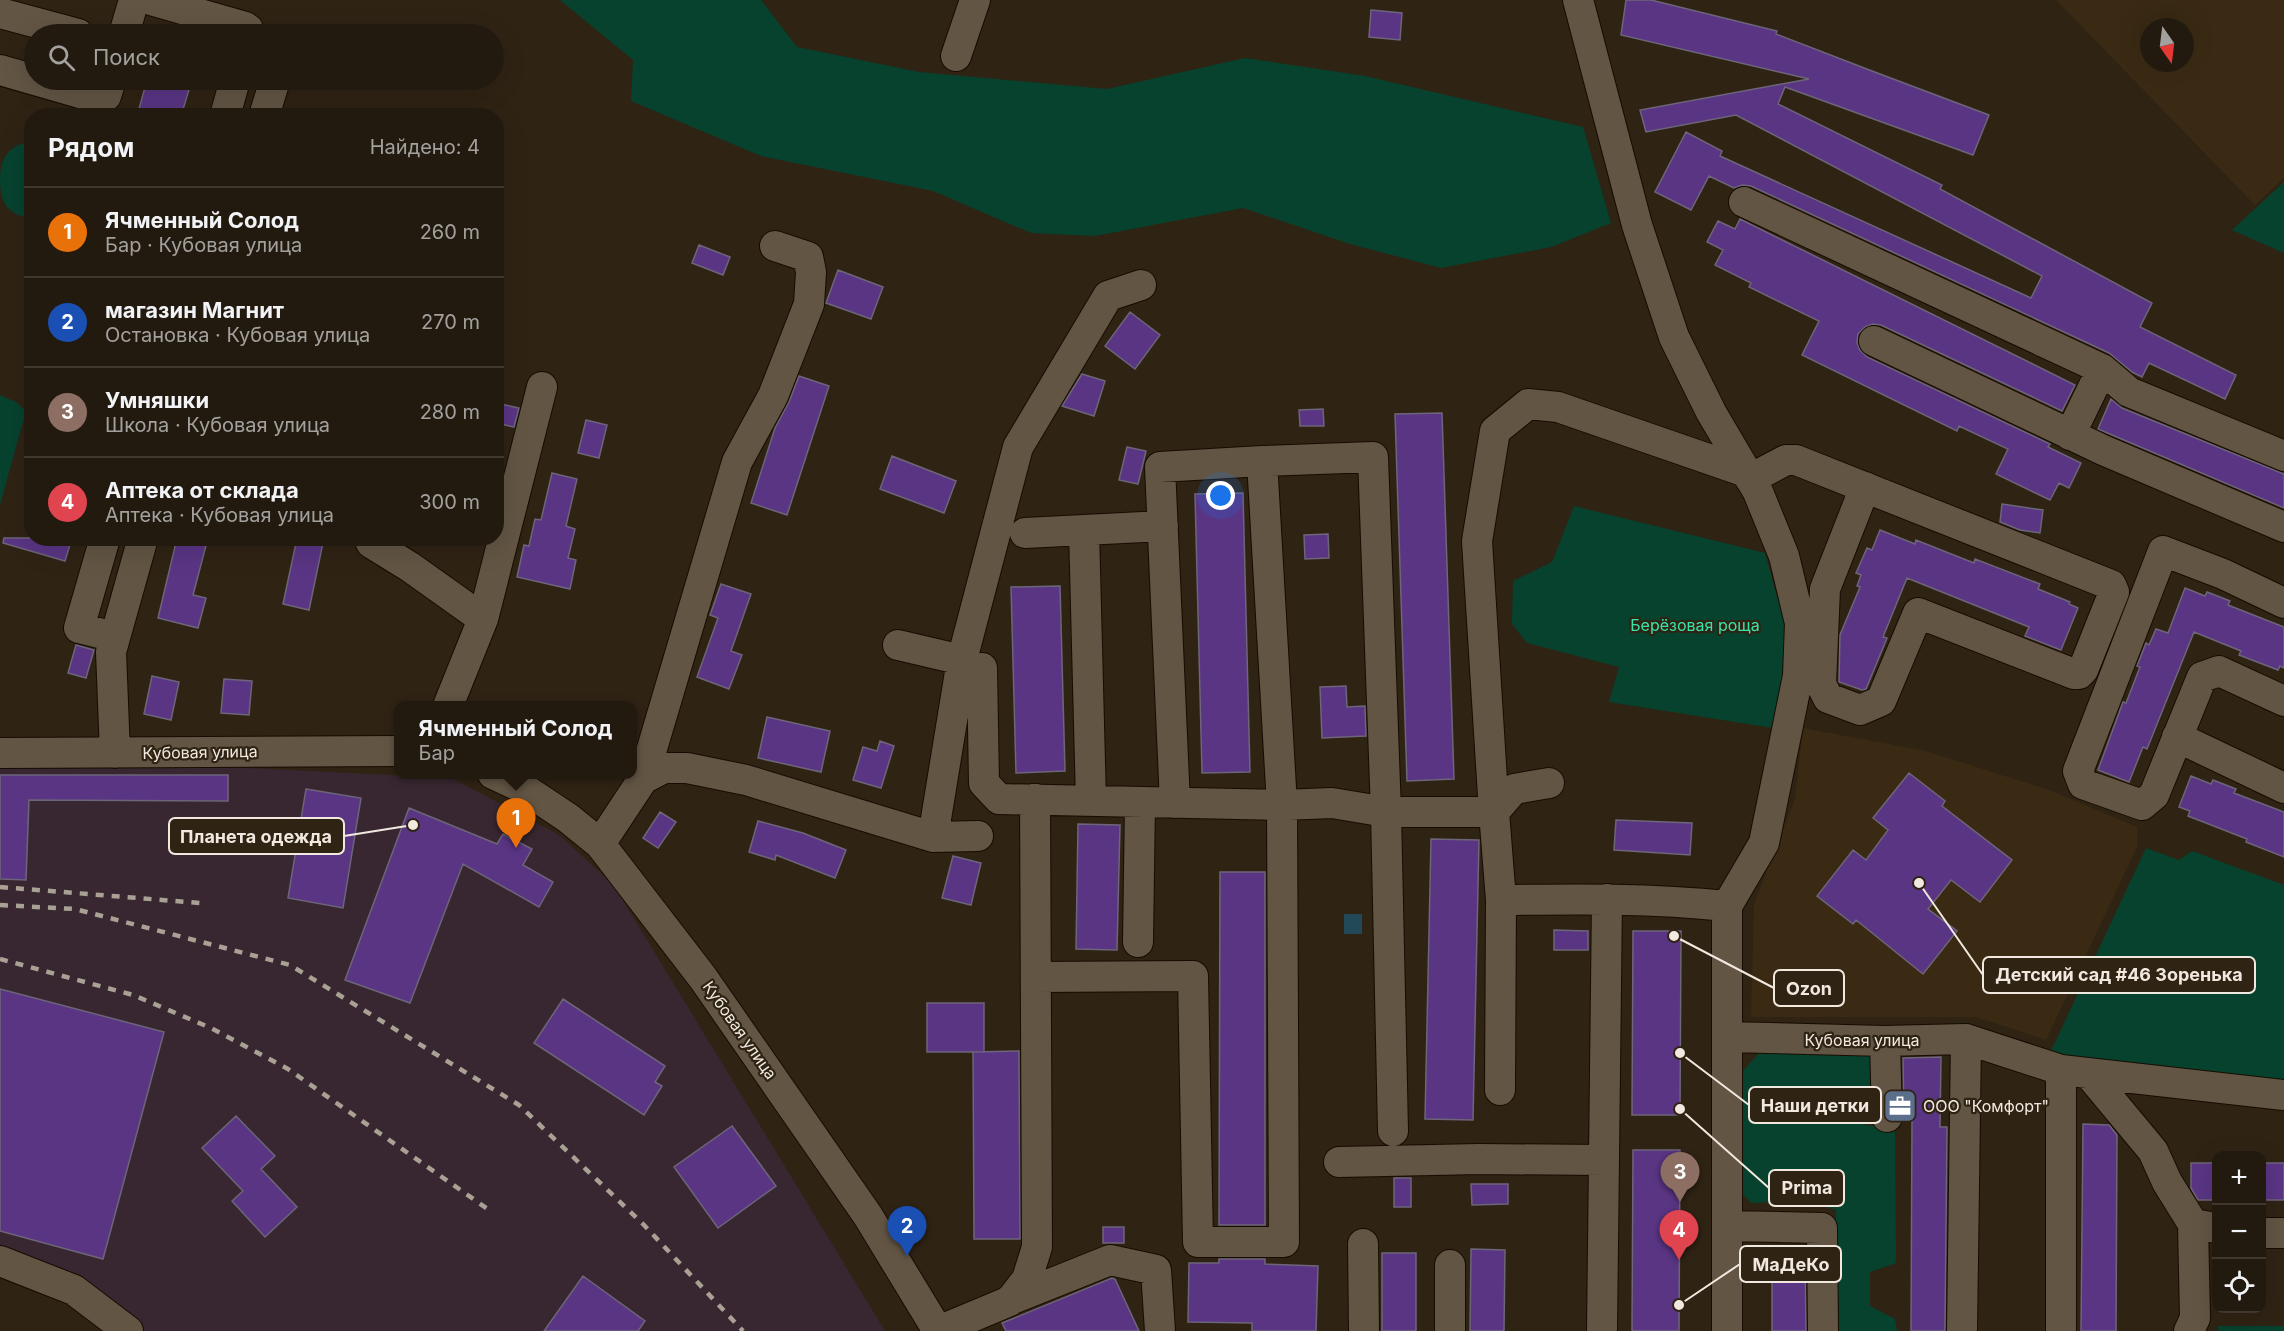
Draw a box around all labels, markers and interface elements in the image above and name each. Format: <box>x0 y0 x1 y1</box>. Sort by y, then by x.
north arrow <box>2140 18 2194 72</box>
search box <box>24 24 504 90</box>
icon: search <box>45 41 78 74</box>
text: Поиск <box>93 44 160 70</box>
text: Рядом <box>48 132 134 163</box>
text: Найдено: 4 <box>370 135 480 159</box>
text: Ячменный Солод <box>105 207 299 233</box>
text: 1 <box>63 220 72 244</box>
text: 260 m <box>420 220 480 244</box>
text: Бар · Кубовая улица <box>105 233 302 257</box>
text: магазин Магнит <box>105 297 284 323</box>
text: 2 <box>61 310 74 334</box>
text: 270 m <box>421 310 480 334</box>
text: Остановка · Кубовая улица <box>105 323 370 347</box>
text: Умняшки <box>105 387 209 413</box>
text: 3 <box>61 400 74 424</box>
text: 280 m <box>420 400 480 424</box>
text: Школа · Кубовая улица <box>105 413 330 437</box>
text: Аптека от склада <box>105 477 299 503</box>
your location <box>1206 481 1235 510</box>
text: 4 <box>61 490 74 514</box>
text: 300 m <box>419 490 480 514</box>
text: Аптека · Кубовая улица <box>105 503 334 527</box>
park label: Берёзовая роща <box>1630 615 1760 635</box>
popup <box>394 701 637 779</box>
text: Ячменный Солод <box>419 715 612 741</box>
street label: Кубовая улица <box>142 741 258 763</box>
text: Бар <box>419 741 455 765</box>
pin: 1 <box>496 798 536 848</box>
callout: Планета одежда <box>169 818 344 854</box>
text: Планета одежда <box>180 826 332 847</box>
callout: Детский сад #46 Зоренька <box>1983 957 2255 993</box>
text: Детский сад #46 Зоренька <box>1995 964 2243 985</box>
callout: Ozon <box>1774 970 1844 1006</box>
street label: Кубовая улица <box>699 977 781 1083</box>
text: Ozon <box>1786 978 1832 999</box>
street label: Кубовая улица <box>1804 1030 1920 1050</box>
callout: Наши детки <box>1749 1087 1881 1123</box>
office icon: ООО "Комфорт" <box>1882 1088 1918 1124</box>
text: Наши детки <box>1761 1095 1869 1116</box>
place label: ООО "Комфорт" <box>1923 1096 2049 1116</box>
map controls <box>2212 1151 2266 1313</box>
button: + <box>2212 1151 2266 1205</box>
pin: 3 <box>1660 1152 1700 1202</box>
callout: Prima <box>1769 1170 1844 1206</box>
text: Prima <box>1782 1177 1832 1198</box>
button: − <box>2212 1205 2266 1259</box>
pin: 2 <box>888 1206 926 1256</box>
pin: 4 <box>1660 1210 1698 1260</box>
callout: МаДеКо <box>1740 1246 1841 1282</box>
text: МаДеКо <box>1753 1254 1829 1275</box>
button: locate <box>2212 1259 2266 1313</box>

